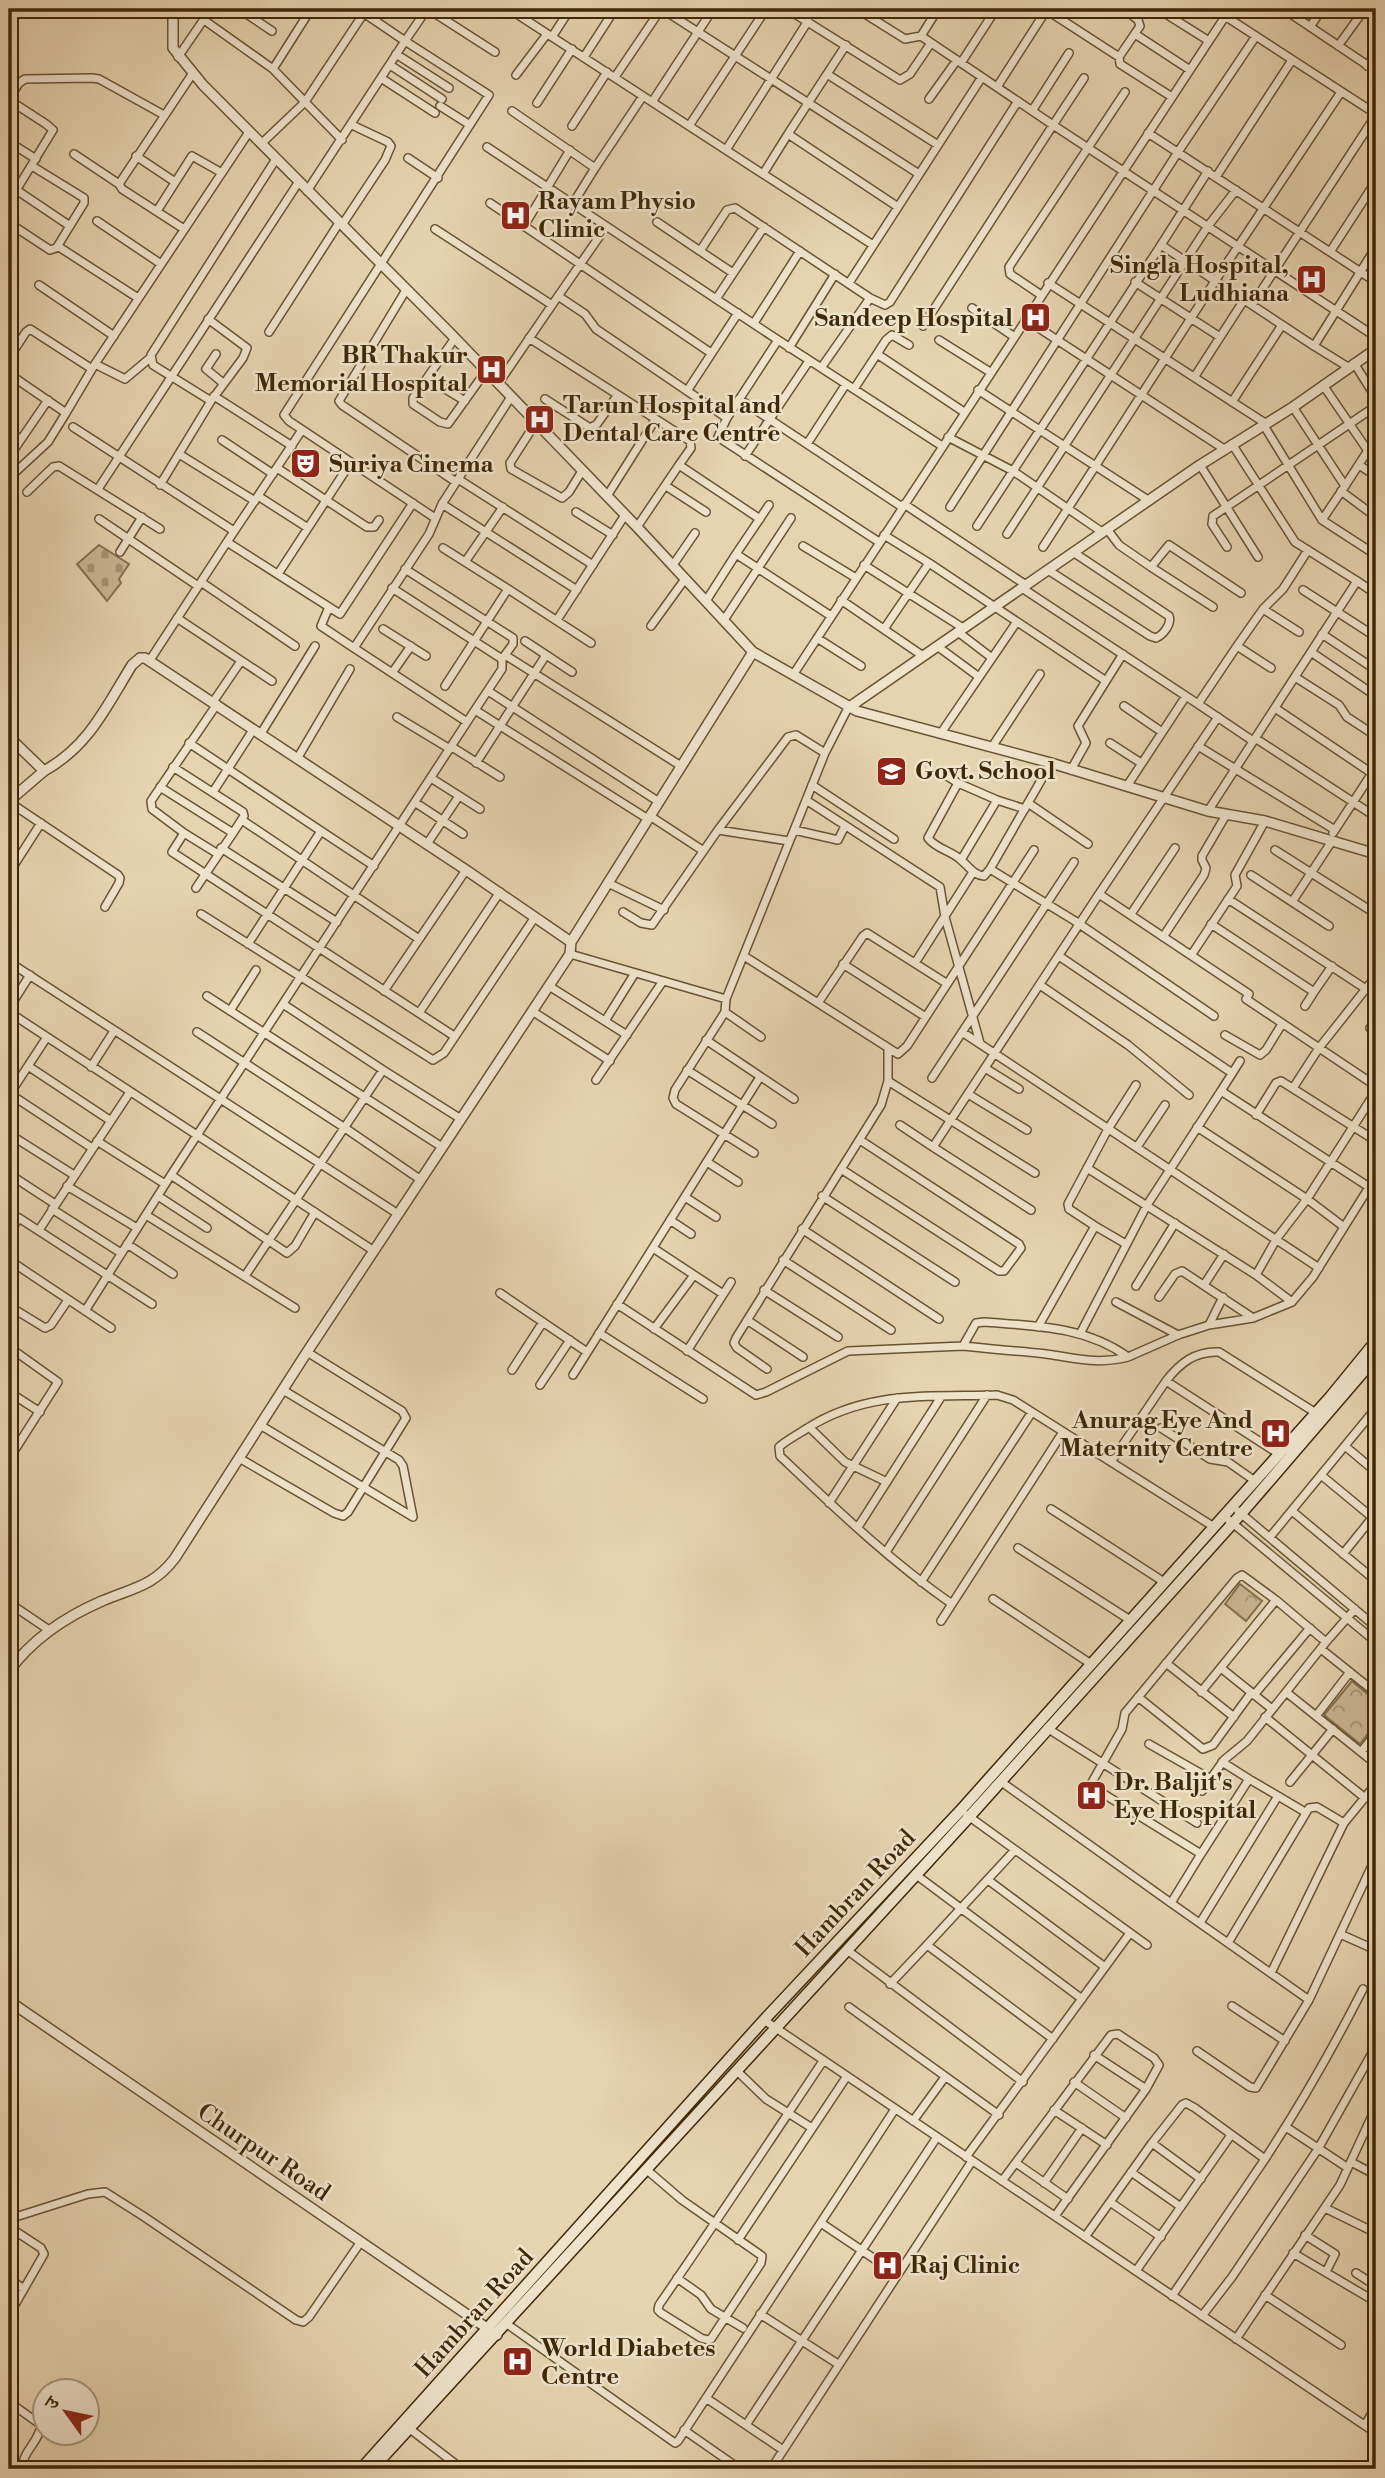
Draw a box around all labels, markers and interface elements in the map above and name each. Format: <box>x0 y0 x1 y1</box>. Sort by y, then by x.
place label: Rayam Physio Clinic <box>538 187 696 245</box>
hospital icon: Rayam Physio Clinic <box>498 198 532 232</box>
place label: Singla Hospital, Ludhiana <box>1110 251 1290 309</box>
hospital icon: Singla Hospital, Ludhiana <box>1295 262 1329 296</box>
hospital icon: Sandeep Hospital <box>1019 301 1053 335</box>
place label: Sandeep Hospital <box>814 304 1013 334</box>
place label: BR Thakur Memorial Hospital <box>255 341 468 399</box>
hospital icon: BR Thakur Memorial Hospital <box>474 352 508 386</box>
place label: Tarun Hospital and Dental Care Centre <box>563 391 782 449</box>
hospital icon: Tarun Hospital and Dental Care Centre <box>523 402 557 436</box>
theatre icon: Suriya Cinema <box>289 447 323 481</box>
place label: Suriya Cinema <box>329 450 494 480</box>
school or university icon: Govt. School <box>875 754 909 788</box>
place label: Govt. School <box>915 757 1055 787</box>
place label: Anurag Eye And Maternity Centre <box>1059 1406 1253 1464</box>
hospital icon: Anurag Eye And Maternity Centre <box>1259 1417 1293 1451</box>
place label: Dr. Baljit's Eye Hospital <box>1114 1768 1256 1826</box>
hospital icon: Dr. Baljit's Eye Hospital <box>1074 1779 1108 1813</box>
street label: Hambran Road <box>789 1823 923 1964</box>
street label: Churpur Road <box>191 2097 336 2209</box>
street label: Hambran Road <box>409 2243 541 2384</box>
hospital icon: Raj Clinic <box>870 2248 904 2282</box>
place label: Raj Clinic <box>910 2251 1020 2281</box>
place label: World Diabetes Centre <box>540 2334 716 2392</box>
hospital icon: World Diabetes Centre <box>501 2345 535 2379</box>
north arrow <box>32 2376 102 2446</box>
text: उ <box>39 2392 66 2416</box>

